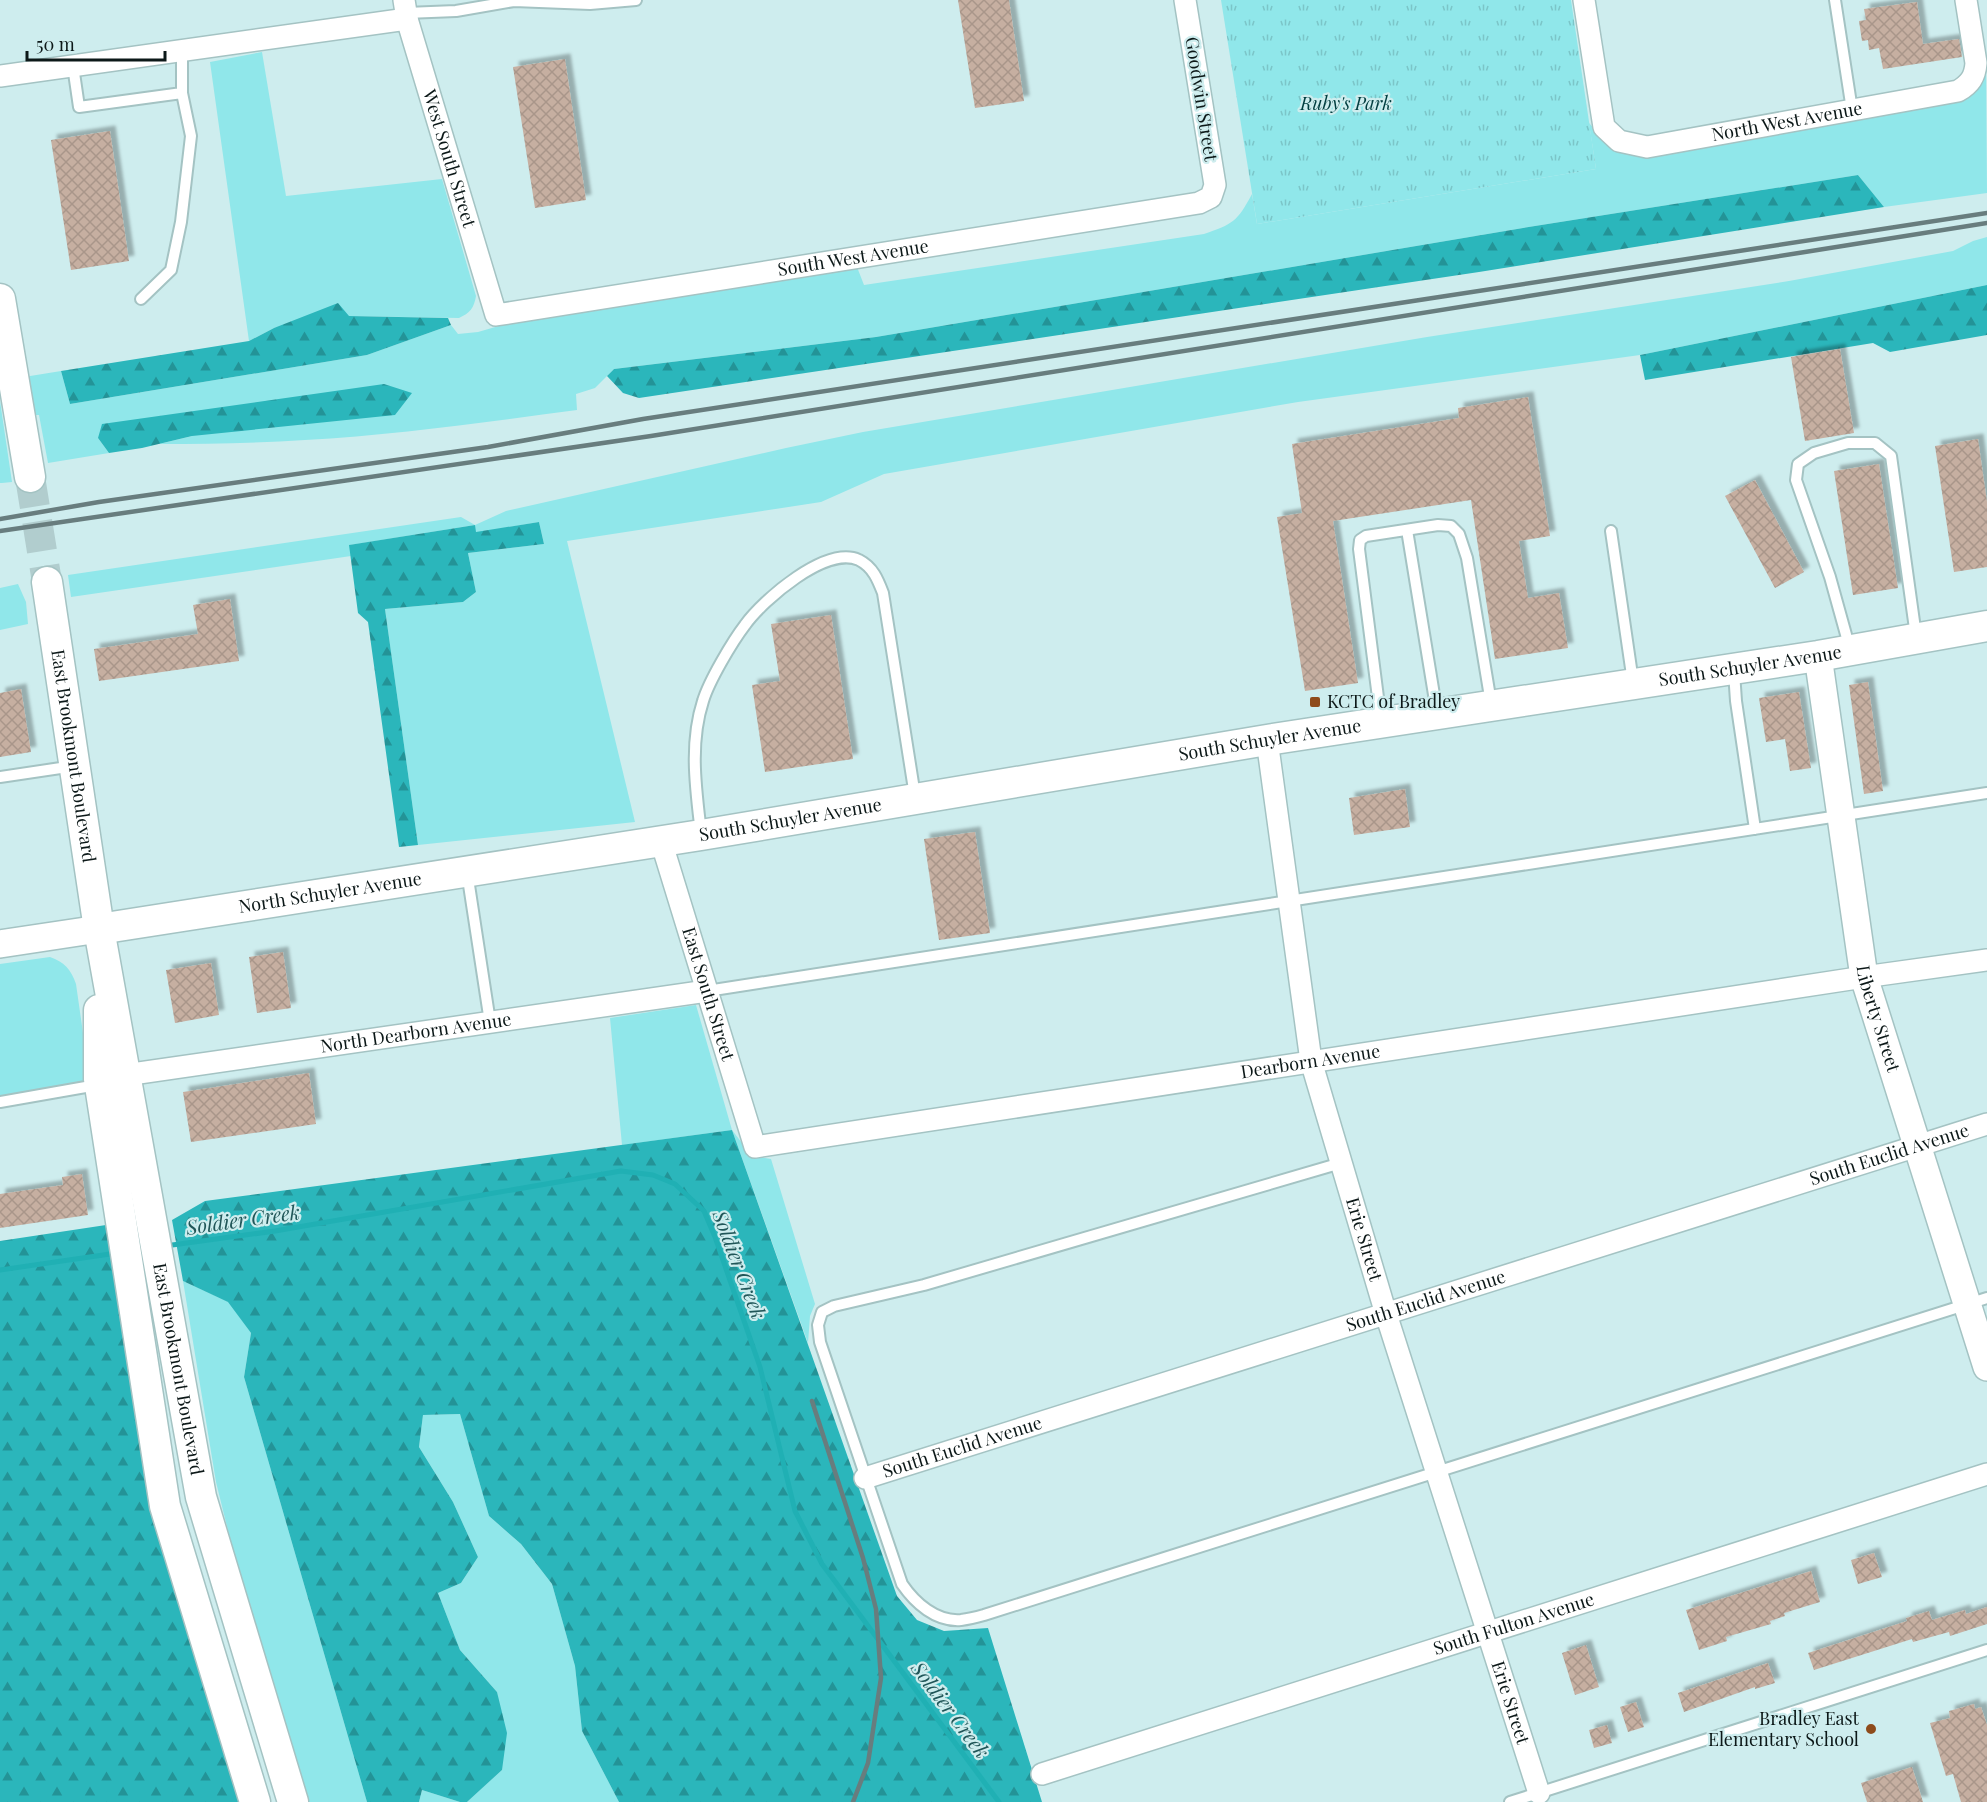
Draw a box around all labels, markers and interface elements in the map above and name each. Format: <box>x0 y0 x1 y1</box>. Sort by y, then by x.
scale bar <box>27 24 165 62</box>
text: 50 m <box>36 32 75 56</box>
street label: Goodwin Street <box>1180 35 1224 163</box>
street label: West South Street <box>418 86 482 231</box>
park label: Ruby's Park <box>1299 91 1392 115</box>
street label: North West Avenue <box>1710 95 1864 146</box>
street label: South West Avenue <box>776 233 930 281</box>
street label: South Schuyler Avenue <box>1657 639 1843 691</box>
street label: East Brookmont Boulevard <box>46 648 102 865</box>
place label: KCTC of Bradley <box>1327 689 1460 713</box>
marker: KCTC of Bradley <box>1308 695 1322 709</box>
street label: South Schuyler Avenue <box>1177 713 1363 766</box>
street label: South Schuyler Avenue <box>697 792 883 846</box>
street label: North Schuyler Avenue <box>237 866 423 918</box>
street label: East South Street <box>677 924 741 1064</box>
street label: Liberty Street <box>1851 964 1906 1076</box>
street label: North Dearborn Avenue <box>319 1006 513 1058</box>
street label: Dearborn Avenue <box>1239 1038 1382 1083</box>
street label: South Euclid Avenue <box>1806 1117 1972 1190</box>
street label: Erie Street <box>1341 1194 1389 1284</box>
water label: Soldier Creek <box>183 1197 301 1240</box>
water label: Soldier Creek <box>707 1205 774 1323</box>
street label: East Brookmont Boulevard <box>148 1261 210 1478</box>
street label: South Euclid Avenue <box>1343 1264 1508 1337</box>
street label: South Euclid Avenue <box>879 1410 1045 1483</box>
street label: South Fulton Avenue <box>1430 1586 1597 1660</box>
water label: Soldier Creek <box>905 1654 996 1763</box>
street label: Erie Street <box>1487 1658 1536 1748</box>
place label: Bradley East Elementary School <box>1708 1706 1860 1751</box>
marker: Bradley East Elementary School <box>1864 1722 1878 1736</box>

